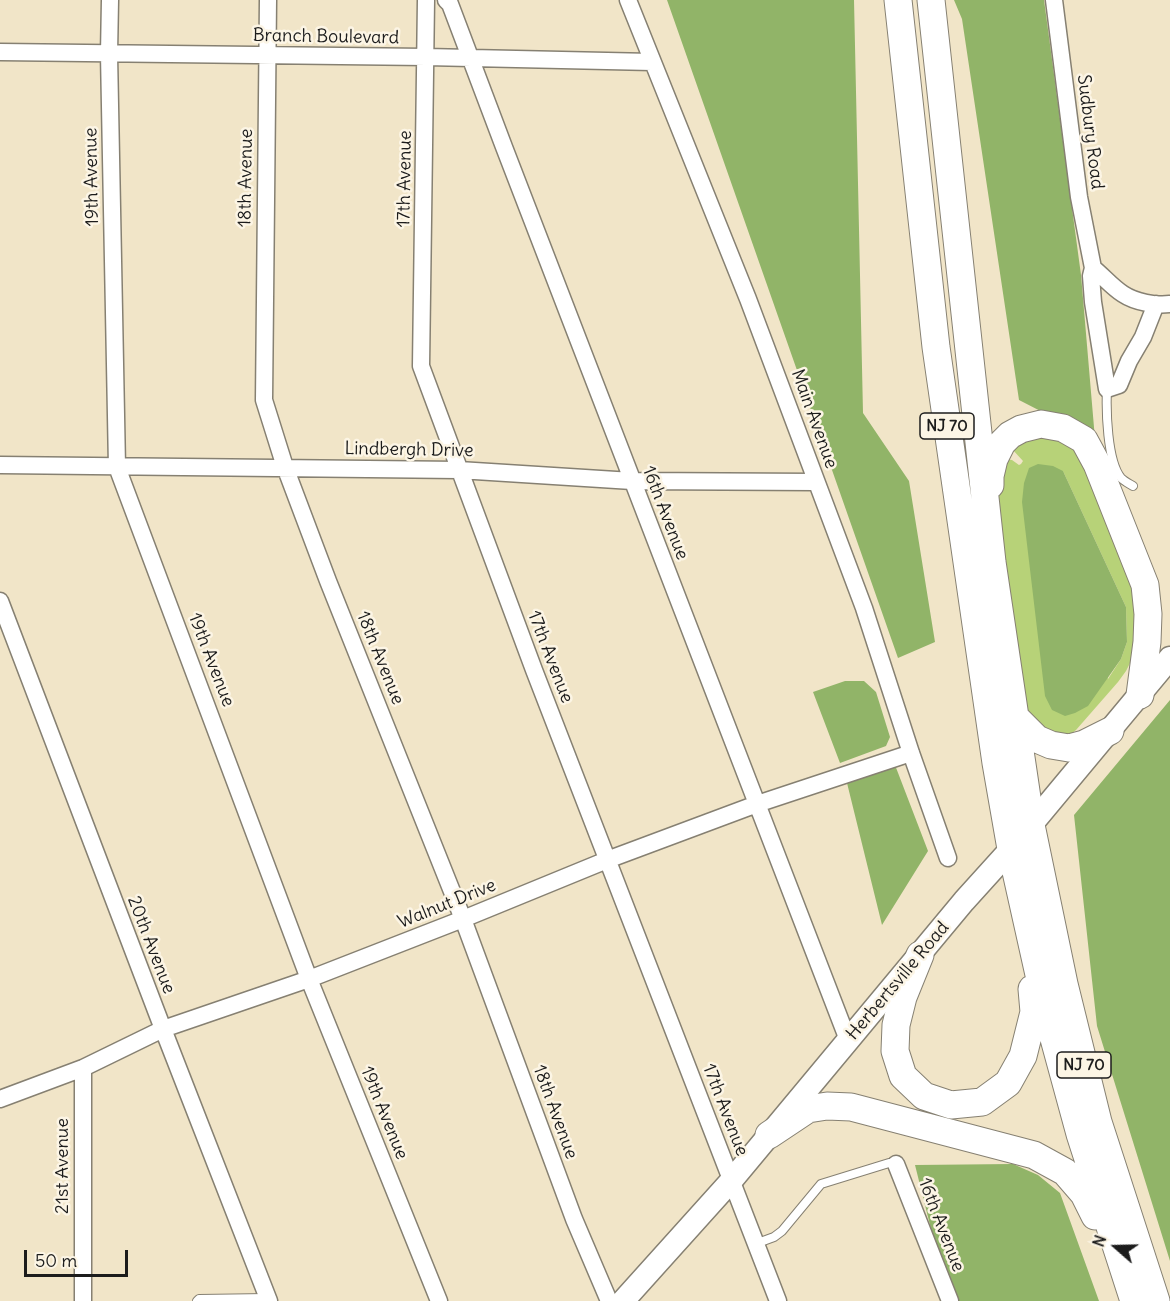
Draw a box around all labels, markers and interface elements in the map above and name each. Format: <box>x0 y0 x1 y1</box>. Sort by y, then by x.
street label: Branch Boulevard <box>253 25 399 49</box>
street label: Sudbury Road <box>1072 73 1108 191</box>
street label: 19th Avenue <box>80 128 104 226</box>
street label: 18th Avenue <box>234 129 258 227</box>
street label: 17th Avenue <box>393 130 417 228</box>
street label: Main Avenue <box>786 367 842 471</box>
road number: NJ 70 <box>920 413 974 439</box>
street label: Lindbergh Drive <box>344 438 474 462</box>
street label: 16th Avenue <box>637 463 693 563</box>
street label: 18th Avenue <box>352 608 408 708</box>
street label: 17th Avenue <box>523 608 577 706</box>
street label: 19th Avenue <box>183 610 239 710</box>
street label: Walnut Drive <box>395 875 499 933</box>
street label: 20th Avenue <box>123 893 179 997</box>
street label: Herbertsville Road <box>842 917 954 1045</box>
road number: NJ 70 <box>1057 1052 1111 1078</box>
street label: 17th Avenue <box>698 1061 752 1159</box>
street label: 18th Avenue <box>528 1062 582 1162</box>
street label: 19th Avenue <box>356 1063 412 1163</box>
street label: 21st Avenue <box>52 1118 74 1214</box>
street label: 16th Avenue <box>913 1175 969 1275</box>
north arrow <box>1086 1217 1146 1277</box>
text: N <box>1088 1232 1110 1249</box>
scale bar <box>27 1238 130 1276</box>
text: 50 m <box>35 1249 77 1272</box>

